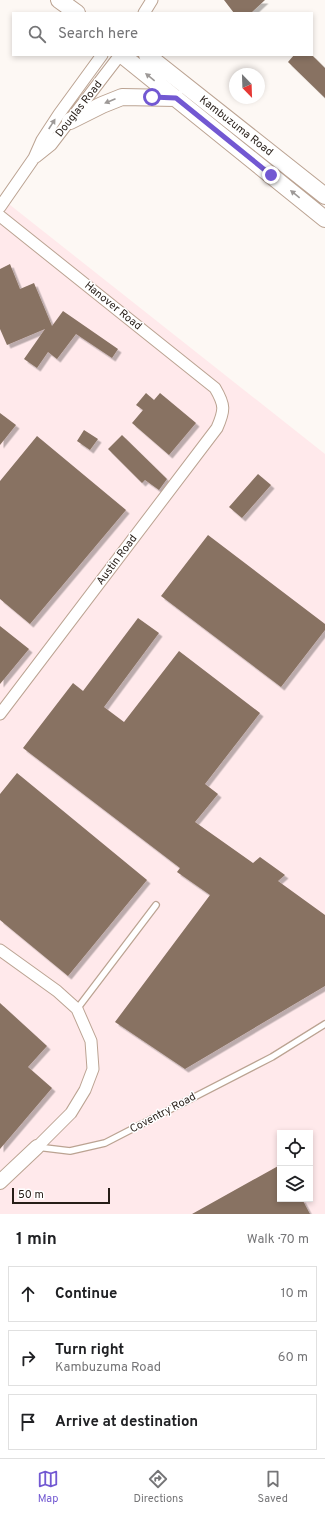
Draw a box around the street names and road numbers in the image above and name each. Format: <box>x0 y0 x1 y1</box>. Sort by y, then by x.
street label: Douglas Road <box>53 78 105 140</box>
street label: Kambuzuma Road <box>196 93 276 159</box>
street label: Hanover Road <box>82 279 144 333</box>
street label: Austin Road <box>93 532 141 588</box>
street label: Coventry Road <box>128 1090 198 1136</box>

